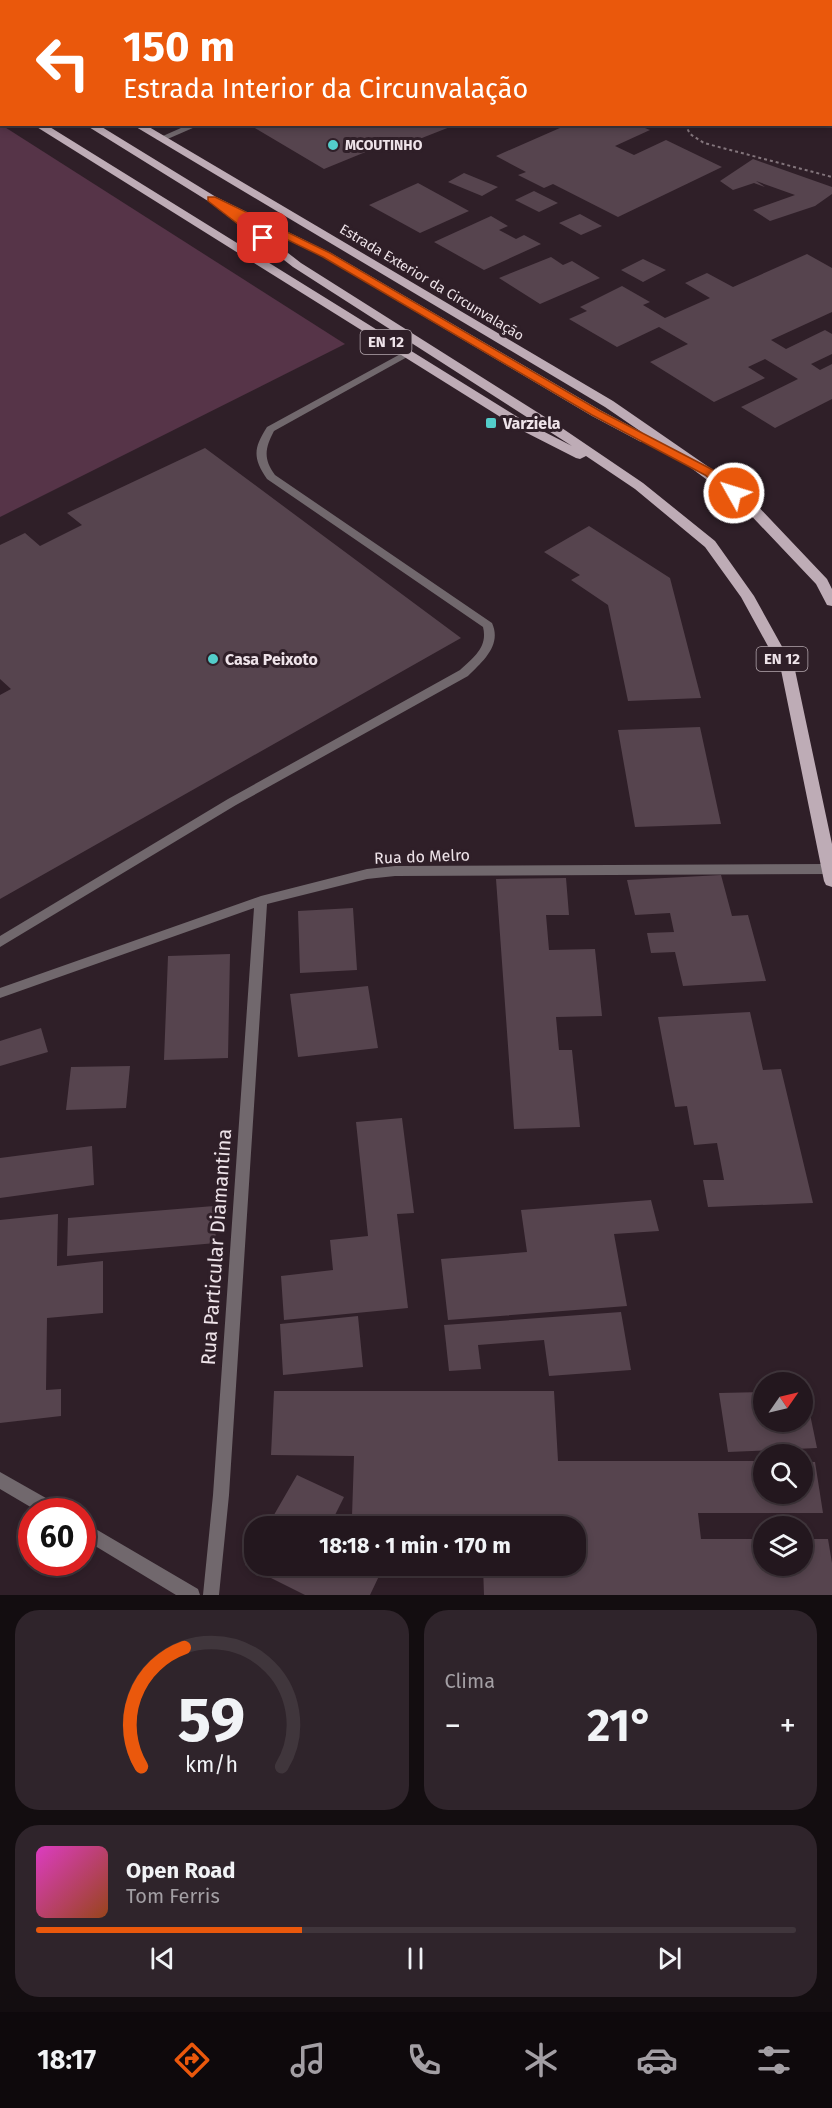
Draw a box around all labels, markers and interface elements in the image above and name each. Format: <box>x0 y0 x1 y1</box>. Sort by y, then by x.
text: 150 m <box>123 22 235 72</box>
icon: left <box>24 24 102 102</box>
text: Estrada Interior da Circunvalação <box>123 73 528 105</box>
place label: MCOUTINHO <box>345 137 423 154</box>
marker: MCOUTINHO <box>326 138 340 152</box>
pin <box>237 212 288 263</box>
icon: arrive <box>246 221 279 254</box>
street label: Estrada Exterior da Circunvalação <box>336 221 527 344</box>
road number: EN 12 <box>360 330 412 354</box>
place label: Varziela <box>502 414 561 433</box>
marker: Varziela <box>484 416 498 430</box>
position arrow <box>702 461 766 525</box>
road number: EN 12 <box>756 647 808 671</box>
place label: Casa Peixoto <box>225 650 318 669</box>
marker: Casa Peixoto <box>206 652 220 666</box>
street label: Rua do Melro <box>374 845 470 868</box>
street label: Rua Particular Diamantina <box>196 1128 236 1366</box>
north arrow <box>753 1372 813 1432</box>
map controls <box>753 1372 813 1576</box>
button: search <box>753 1444 813 1504</box>
speed limit sign: 60 <box>18 1498 96 1576</box>
button: layers <box>753 1516 813 1576</box>
text: 18:18 · 1 min · 170 m <box>319 1532 511 1559</box>
text: Clima <box>445 1669 495 1693</box>
text: 59 <box>178 1683 245 1758</box>
text: 21° <box>587 1699 654 1753</box>
text: − <box>445 1706 461 1746</box>
text: + <box>780 1706 796 1746</box>
text: km/h <box>185 1752 238 1778</box>
text: Open Road <box>126 1857 236 1884</box>
text: Tom Ferris <box>126 1884 220 1908</box>
icon: previous <box>146 1942 179 1975</box>
icon: pause <box>399 1942 432 1975</box>
icon: next <box>653 1942 686 1975</box>
icon: directions <box>171 2039 213 2081</box>
icon: music <box>287 2039 329 2081</box>
icon: phone <box>403 2039 445 2081</box>
icon: climate <box>520 2039 562 2081</box>
icon: car <box>636 2039 678 2081</box>
icon: filters <box>753 2039 795 2081</box>
text: 18:17 <box>37 2044 96 2076</box>

